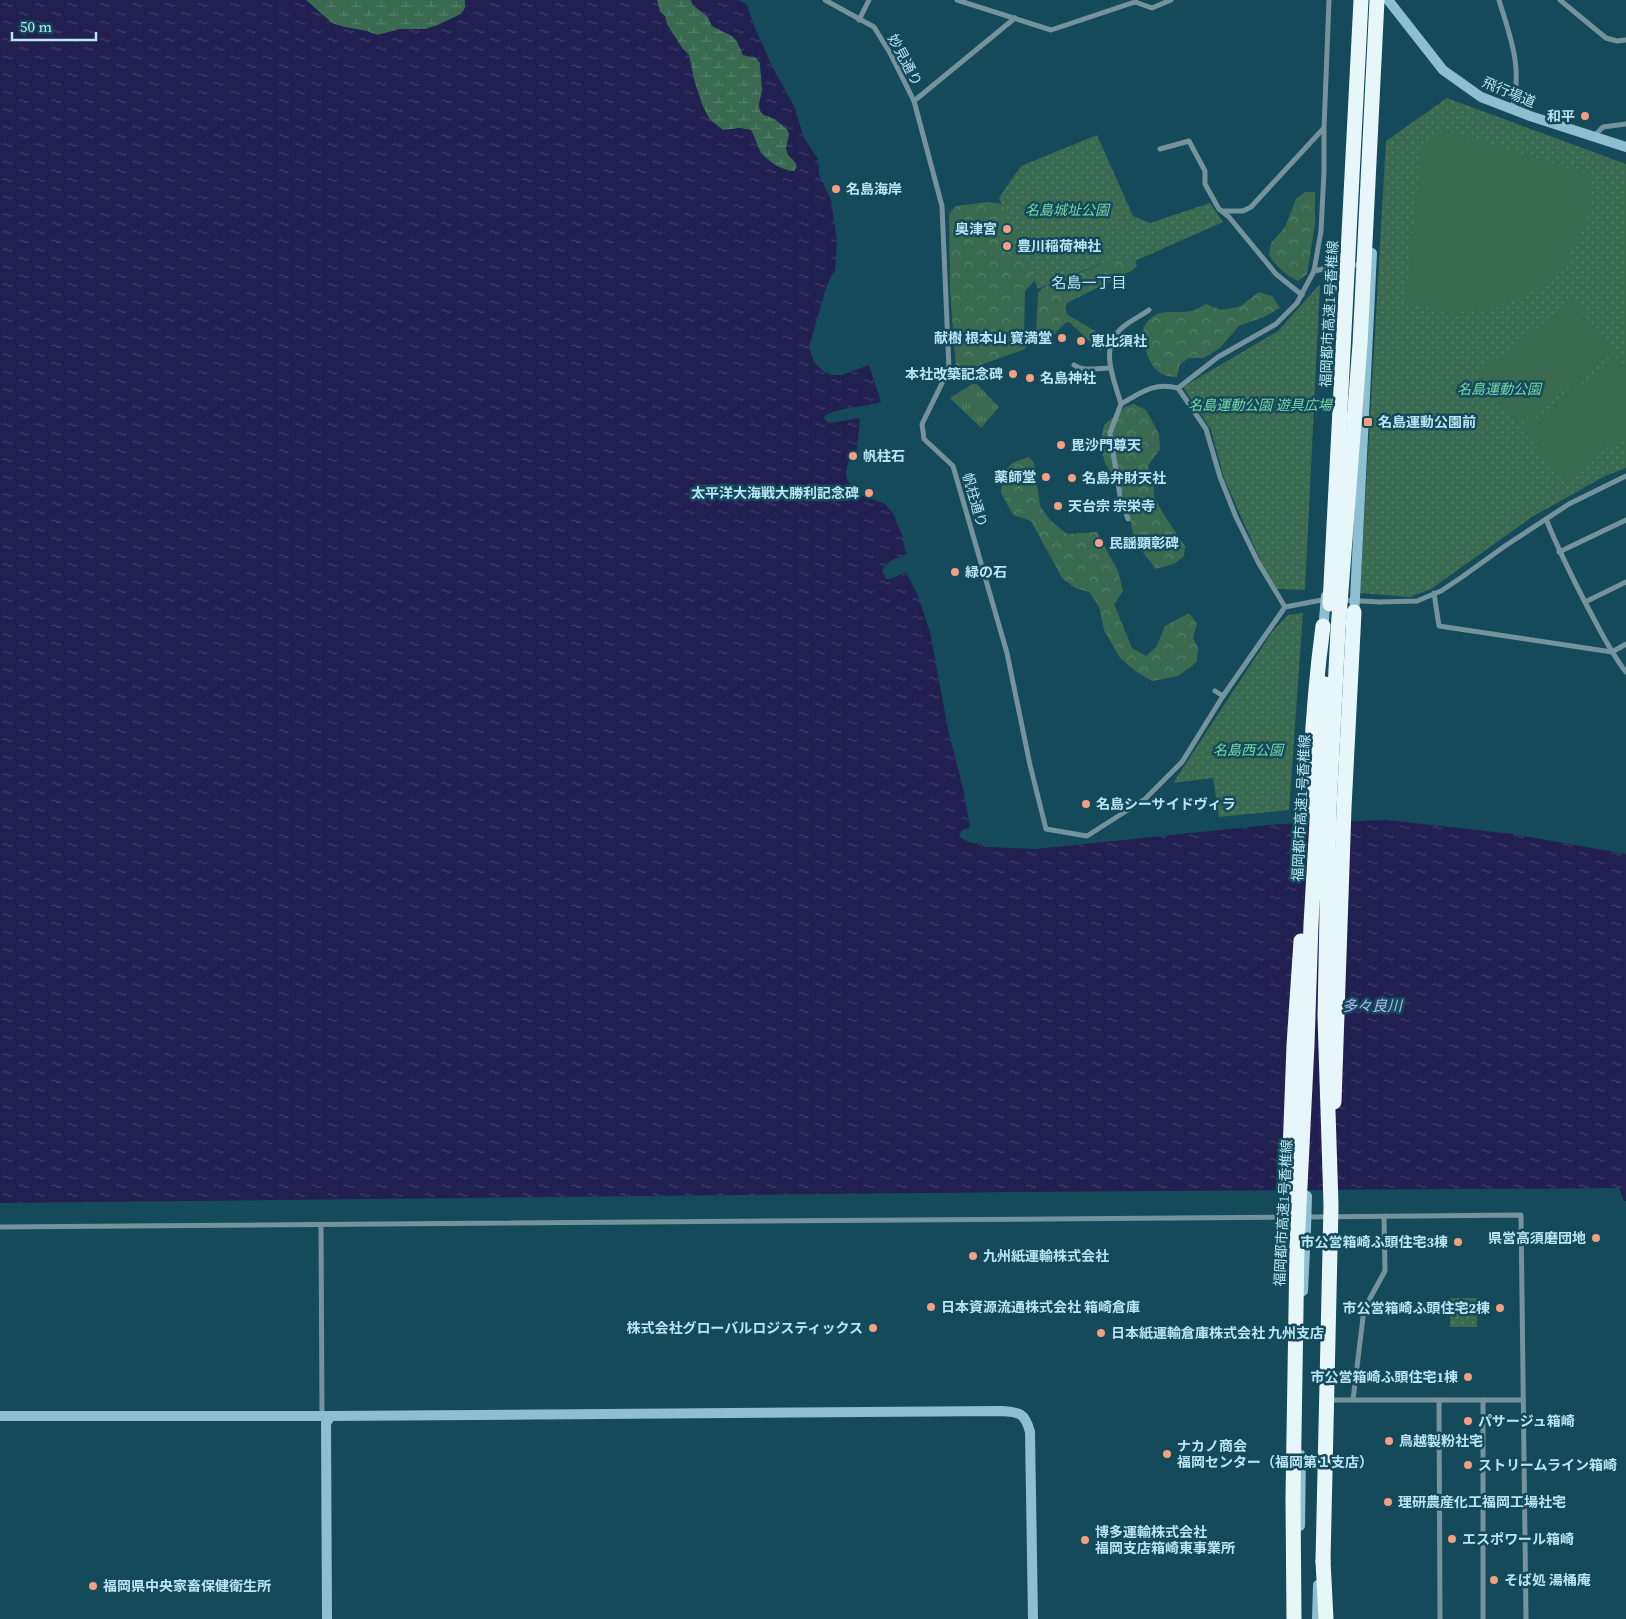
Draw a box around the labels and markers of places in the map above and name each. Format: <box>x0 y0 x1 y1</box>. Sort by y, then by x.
place label: 和平 <box>1547 106 1575 126</box>
marker: 和平 <box>1579 110 1591 122</box>
place label: 名島海岸 <box>846 179 902 199</box>
marker: 名島海岸 <box>830 183 842 195</box>
place label: 奥津宮 <box>955 219 997 239</box>
marker: 奥津宮 <box>1001 223 1013 235</box>
place label: 豊川稲荷神社 <box>1017 236 1101 256</box>
marker: 豊川稲荷神社 <box>1001 240 1013 252</box>
place label: 献樹 根本山 寳満堂 <box>934 328 1052 348</box>
place label: 恵比須社 <box>1091 331 1147 351</box>
marker: 献樹 根本山 寳満堂 <box>1056 332 1068 344</box>
marker: 恵比須社 <box>1075 335 1087 347</box>
place label: 本社改築記念碑 <box>905 364 1003 384</box>
marker: 本社改築記念碑 <box>1007 368 1019 380</box>
place label: 名島神社 <box>1040 368 1096 388</box>
marker: 名島神社 <box>1024 372 1036 384</box>
place label: 名島運動公園前 <box>1378 412 1476 432</box>
marker: 名島運動公園前 <box>1362 416 1374 428</box>
place label: 毘沙門尊天 <box>1071 435 1141 455</box>
marker: 毘沙門尊天 <box>1055 439 1067 451</box>
place label: 帆柱石 <box>863 446 905 466</box>
marker: 帆柱石 <box>847 450 859 462</box>
place label: 薬師堂 <box>994 467 1036 487</box>
place label: 名島弁財天社 <box>1082 468 1166 488</box>
marker: 薬師堂 <box>1040 471 1052 483</box>
marker: 名島弁財天社 <box>1066 472 1078 484</box>
place label: 太平洋大海戦大勝利記念碑 <box>691 483 859 503</box>
marker: 太平洋大海戦大勝利記念碑 <box>863 487 875 499</box>
place label: 天台宗 宗栄寺 <box>1068 496 1155 516</box>
marker: 天台宗 宗栄寺 <box>1052 500 1064 512</box>
place label: 民謡顕彰碑 <box>1109 533 1179 553</box>
marker: 民謡顕彰碑 <box>1093 537 1105 549</box>
place label: 緑の石 <box>965 562 1007 582</box>
marker: 緑の石 <box>949 566 961 578</box>
place label: 名島シーサイドヴィラ <box>1096 794 1236 814</box>
marker: 名島シーサイドヴィラ <box>1080 798 1092 810</box>
place label: 県営高須磨団地 <box>1488 1228 1586 1248</box>
place label: 市公営箱崎ふ頭住宅3棟 <box>1300 1232 1448 1252</box>
marker: 県営高須磨団地 <box>1590 1232 1602 1244</box>
marker: 市公営箱崎ふ頭住宅3棟 <box>1452 1236 1464 1248</box>
place label: 九州紙運輸株式会社 <box>983 1246 1109 1266</box>
marker: 九州紙運輸株式会社 <box>967 1250 979 1262</box>
place label: 日本資源流通株式会社 箱崎倉庫 <box>941 1297 1140 1317</box>
place label: 市公営箱崎ふ頭住宅2棟 <box>1342 1298 1490 1318</box>
marker: 日本資源流通株式会社 箱崎倉庫 <box>925 1301 937 1313</box>
marker: 市公営箱崎ふ頭住宅2棟 <box>1494 1302 1506 1314</box>
place label: 株式会社グローバルロジスティックス <box>626 1318 863 1338</box>
marker: 株式会社グローバルロジスティックス <box>867 1322 879 1334</box>
place label: 日本紙運輸倉庫株式会社 九州支店 <box>1111 1323 1324 1343</box>
marker: 日本紙運輸倉庫株式会社 九州支店 <box>1095 1327 1107 1339</box>
place label: 市公営箱崎ふ頭住宅1棟 <box>1310 1367 1458 1387</box>
marker: 市公営箱崎ふ頭住宅1棟 <box>1462 1371 1474 1383</box>
place label: パサージュ箱崎 <box>1478 1411 1575 1431</box>
marker: パサージュ箱崎 <box>1462 1415 1474 1427</box>
place label: 鳥越製粉社宅 <box>1399 1431 1483 1451</box>
marker: 鳥越製粉社宅 <box>1383 1435 1395 1447</box>
place label: ナカノ商会 福岡センター（福岡第１支店） <box>1177 1436 1373 1472</box>
marker: ナカノ商会 福岡センター（福岡第１支店） <box>1161 1448 1173 1460</box>
place label: ストリームライン箱崎 <box>1478 1455 1617 1475</box>
marker: ストリームライン箱崎 <box>1462 1459 1474 1471</box>
place label: 理研農産化工福岡工場社宅 <box>1398 1492 1566 1512</box>
marker: 理研農産化工福岡工場社宅 <box>1382 1496 1394 1508</box>
place label: 博多運輸株式会社 福岡支店箱崎東事業所 <box>1095 1522 1235 1558</box>
place label: エスポワール箱崎 <box>1462 1529 1574 1549</box>
marker: エスポワール箱崎 <box>1446 1533 1458 1545</box>
marker: 博多運輸株式会社 福岡支店箱崎東事業所 <box>1079 1534 1091 1546</box>
place label: そば処 湯桶庵 <box>1504 1570 1591 1590</box>
marker: そば処 湯桶庵 <box>1488 1574 1500 1586</box>
place label: 福岡県中央家畜保健衛生所 <box>103 1576 271 1596</box>
marker: 福岡県中央家畜保健衛生所 <box>87 1580 99 1592</box>

